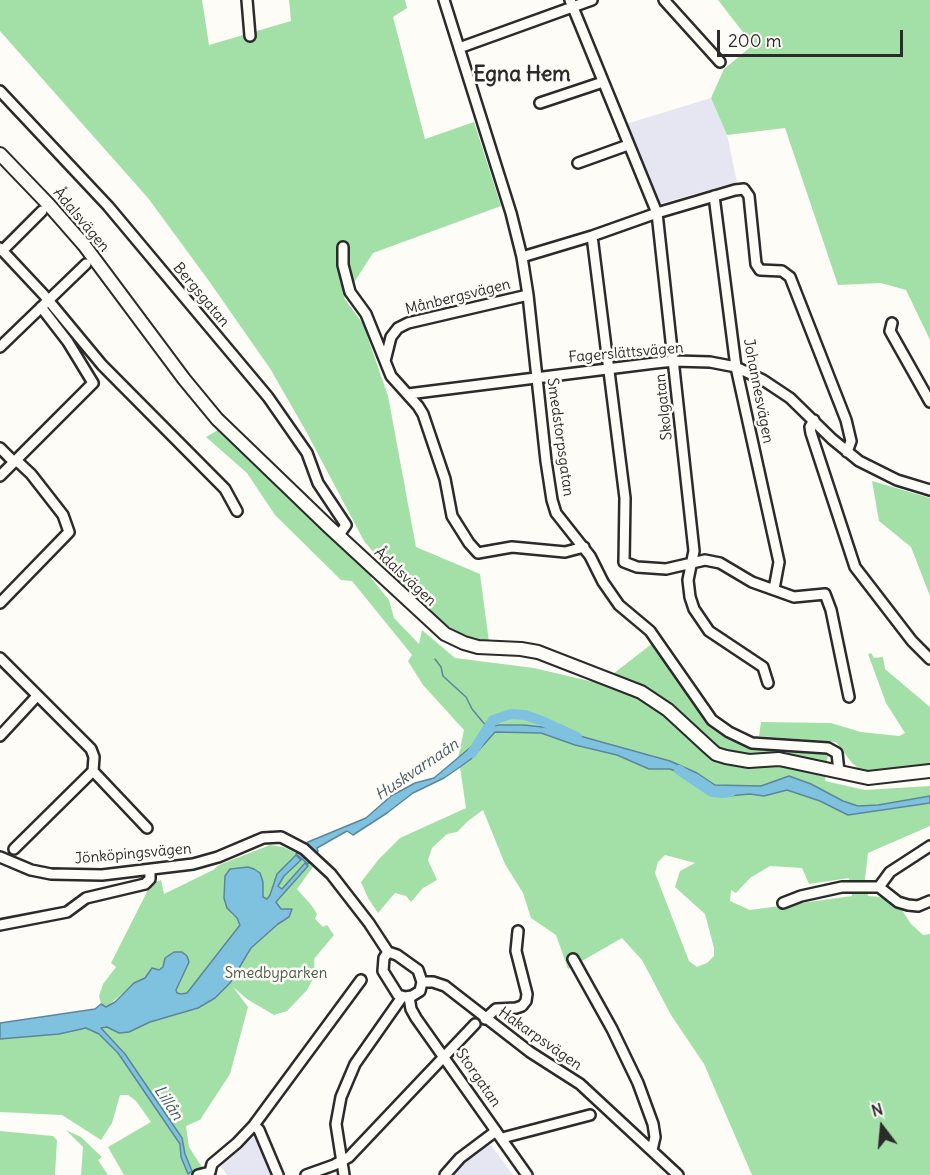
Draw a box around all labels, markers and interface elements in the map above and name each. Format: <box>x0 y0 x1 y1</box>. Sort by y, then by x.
scale bar <box>720 18 906 56</box>
text: 200 m <box>728 29 782 52</box>
district label: Egna Hem <box>473 62 571 88</box>
street label: Ådalsvägen <box>49 184 113 256</box>
street label: Bergsgatan <box>169 259 233 331</box>
street label: Månbergsvägen <box>404 275 512 319</box>
street label: Johannesvägen <box>739 337 777 445</box>
street label: Fagerslättsvägen <box>568 339 684 367</box>
street label: Skolgatan <box>652 373 676 441</box>
street label: Smedstorpsgatan <box>543 377 577 497</box>
street label: Ådalsvägen <box>370 544 440 610</box>
water label: Huskvarnaån <box>372 735 462 805</box>
street label: Jönköpingsvägen <box>74 840 192 868</box>
park label: Smedbyparken <box>225 965 327 983</box>
street label: Hakarpsvägen <box>495 1004 585 1074</box>
street label: Storgatan <box>451 1045 505 1111</box>
water label: Lillån <box>149 1082 187 1124</box>
north arrow <box>852 1097 912 1157</box>
text: N <box>869 1099 885 1121</box>

